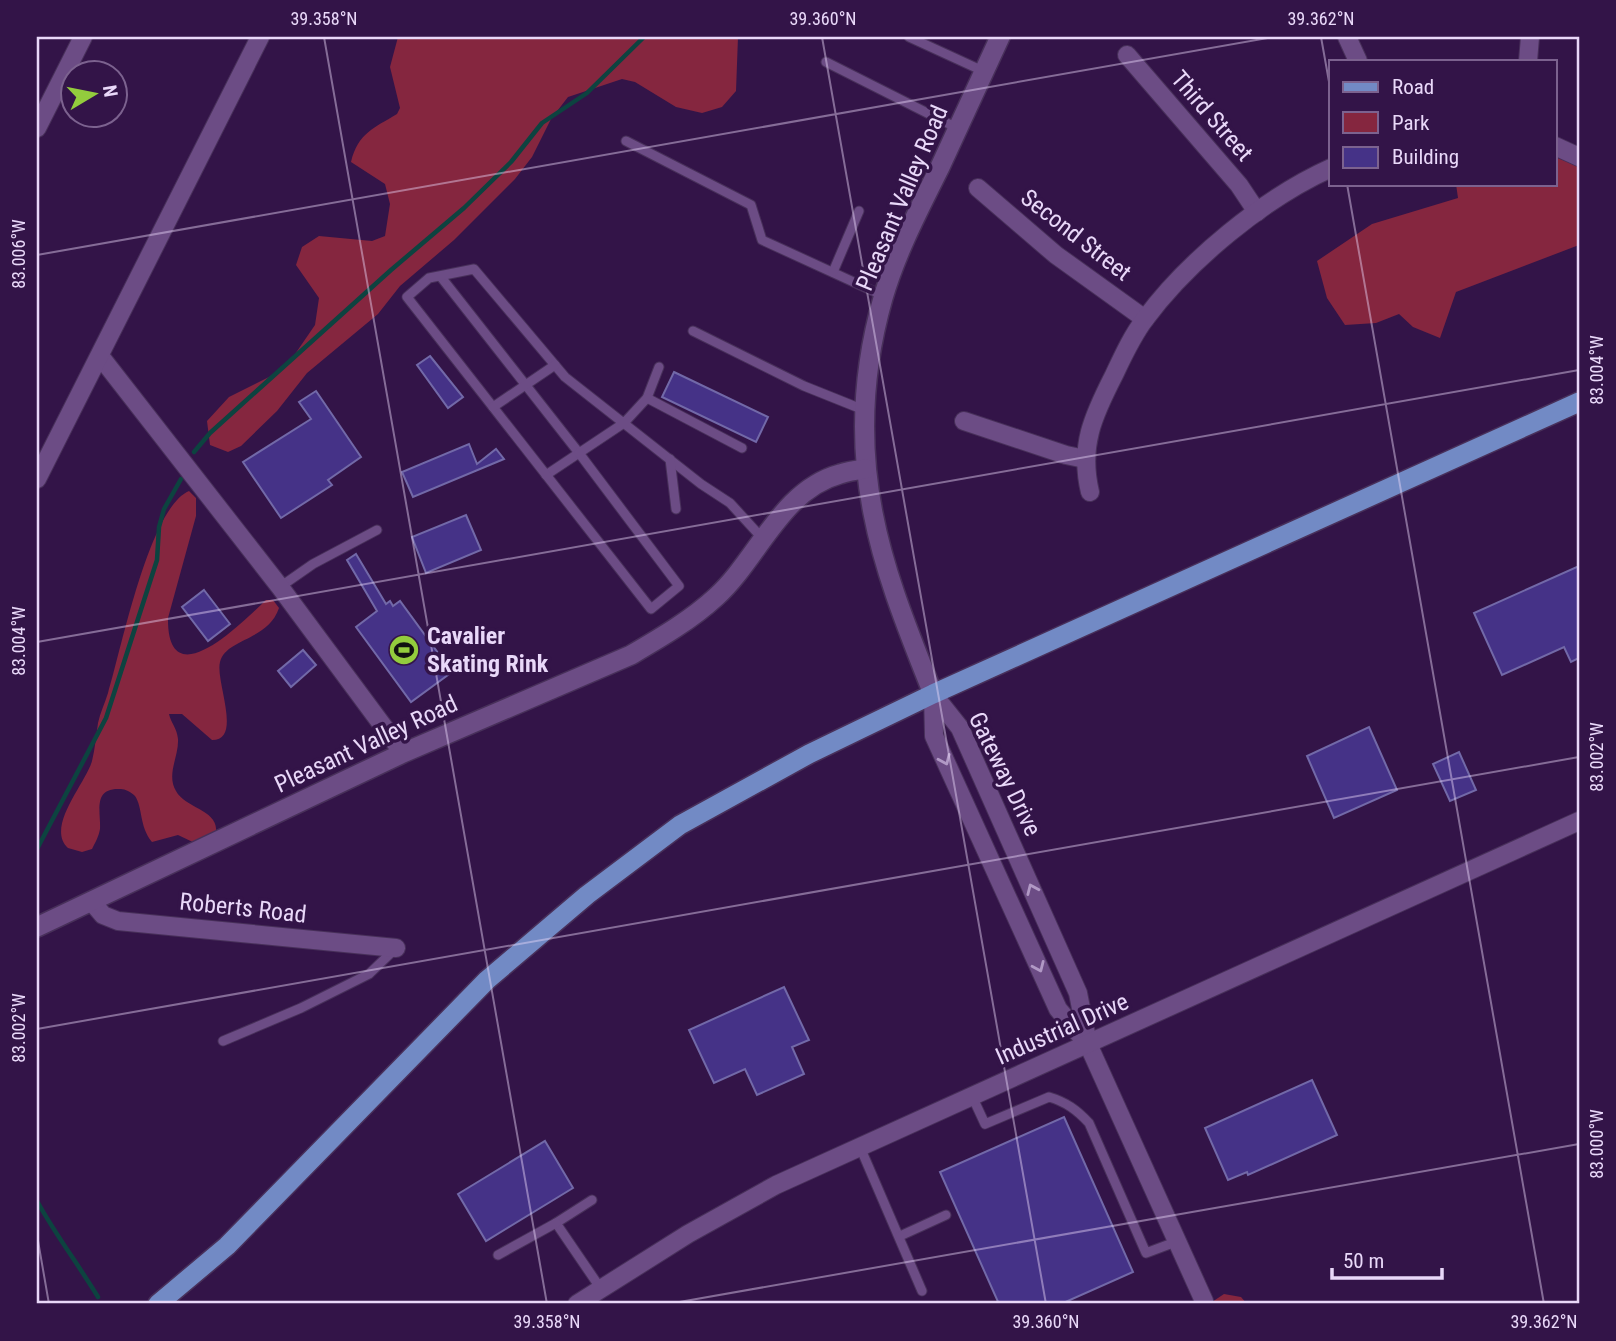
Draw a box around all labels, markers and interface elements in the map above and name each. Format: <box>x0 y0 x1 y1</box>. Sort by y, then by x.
text: 39.358°N <box>290 8 358 29</box>
text: 39.360°N <box>789 8 857 29</box>
text: 39.362°N <box>1287 8 1355 29</box>
north arrow <box>60 60 130 130</box>
legend <box>1329 60 1556 186</box>
street label: Third Street <box>1165 65 1259 167</box>
text: Road <box>1392 75 1434 99</box>
text: N <box>98 83 123 99</box>
street label: Pleasant Valley Road <box>850 101 954 295</box>
text: Park <box>1392 111 1430 135</box>
text: Building <box>1392 145 1459 169</box>
street label: Second Street <box>1015 183 1137 287</box>
text: 83.006°W <box>8 219 29 289</box>
text: 83.004°W <box>1586 335 1607 405</box>
text: 83.004°W <box>8 606 29 676</box>
place label: Cavalier Skating Rink <box>427 622 549 678</box>
sports icon: Cavalier Skating Rink <box>387 633 421 667</box>
street label: Pleasant Valley Road <box>270 689 462 799</box>
street label: Gateway Drive <box>963 707 1047 841</box>
text: 83.002°W <box>1586 722 1607 792</box>
one-way arrow <box>937 753 951 765</box>
one-way arrow <box>1026 883 1040 896</box>
street label: Roberts Road <box>178 887 308 929</box>
one-way arrow <box>1031 960 1045 973</box>
street label: Industrial Drive <box>991 987 1133 1071</box>
text: 83.002°W <box>8 993 29 1063</box>
text: 83.000°W <box>1586 1109 1607 1179</box>
scale bar <box>1332 1236 1443 1280</box>
text: 50 m <box>1343 1249 1384 1273</box>
text: 39.358°N <box>513 1311 581 1332</box>
text: 39.360°N <box>1012 1311 1080 1332</box>
text: 39.362°N <box>1510 1311 1578 1332</box>

